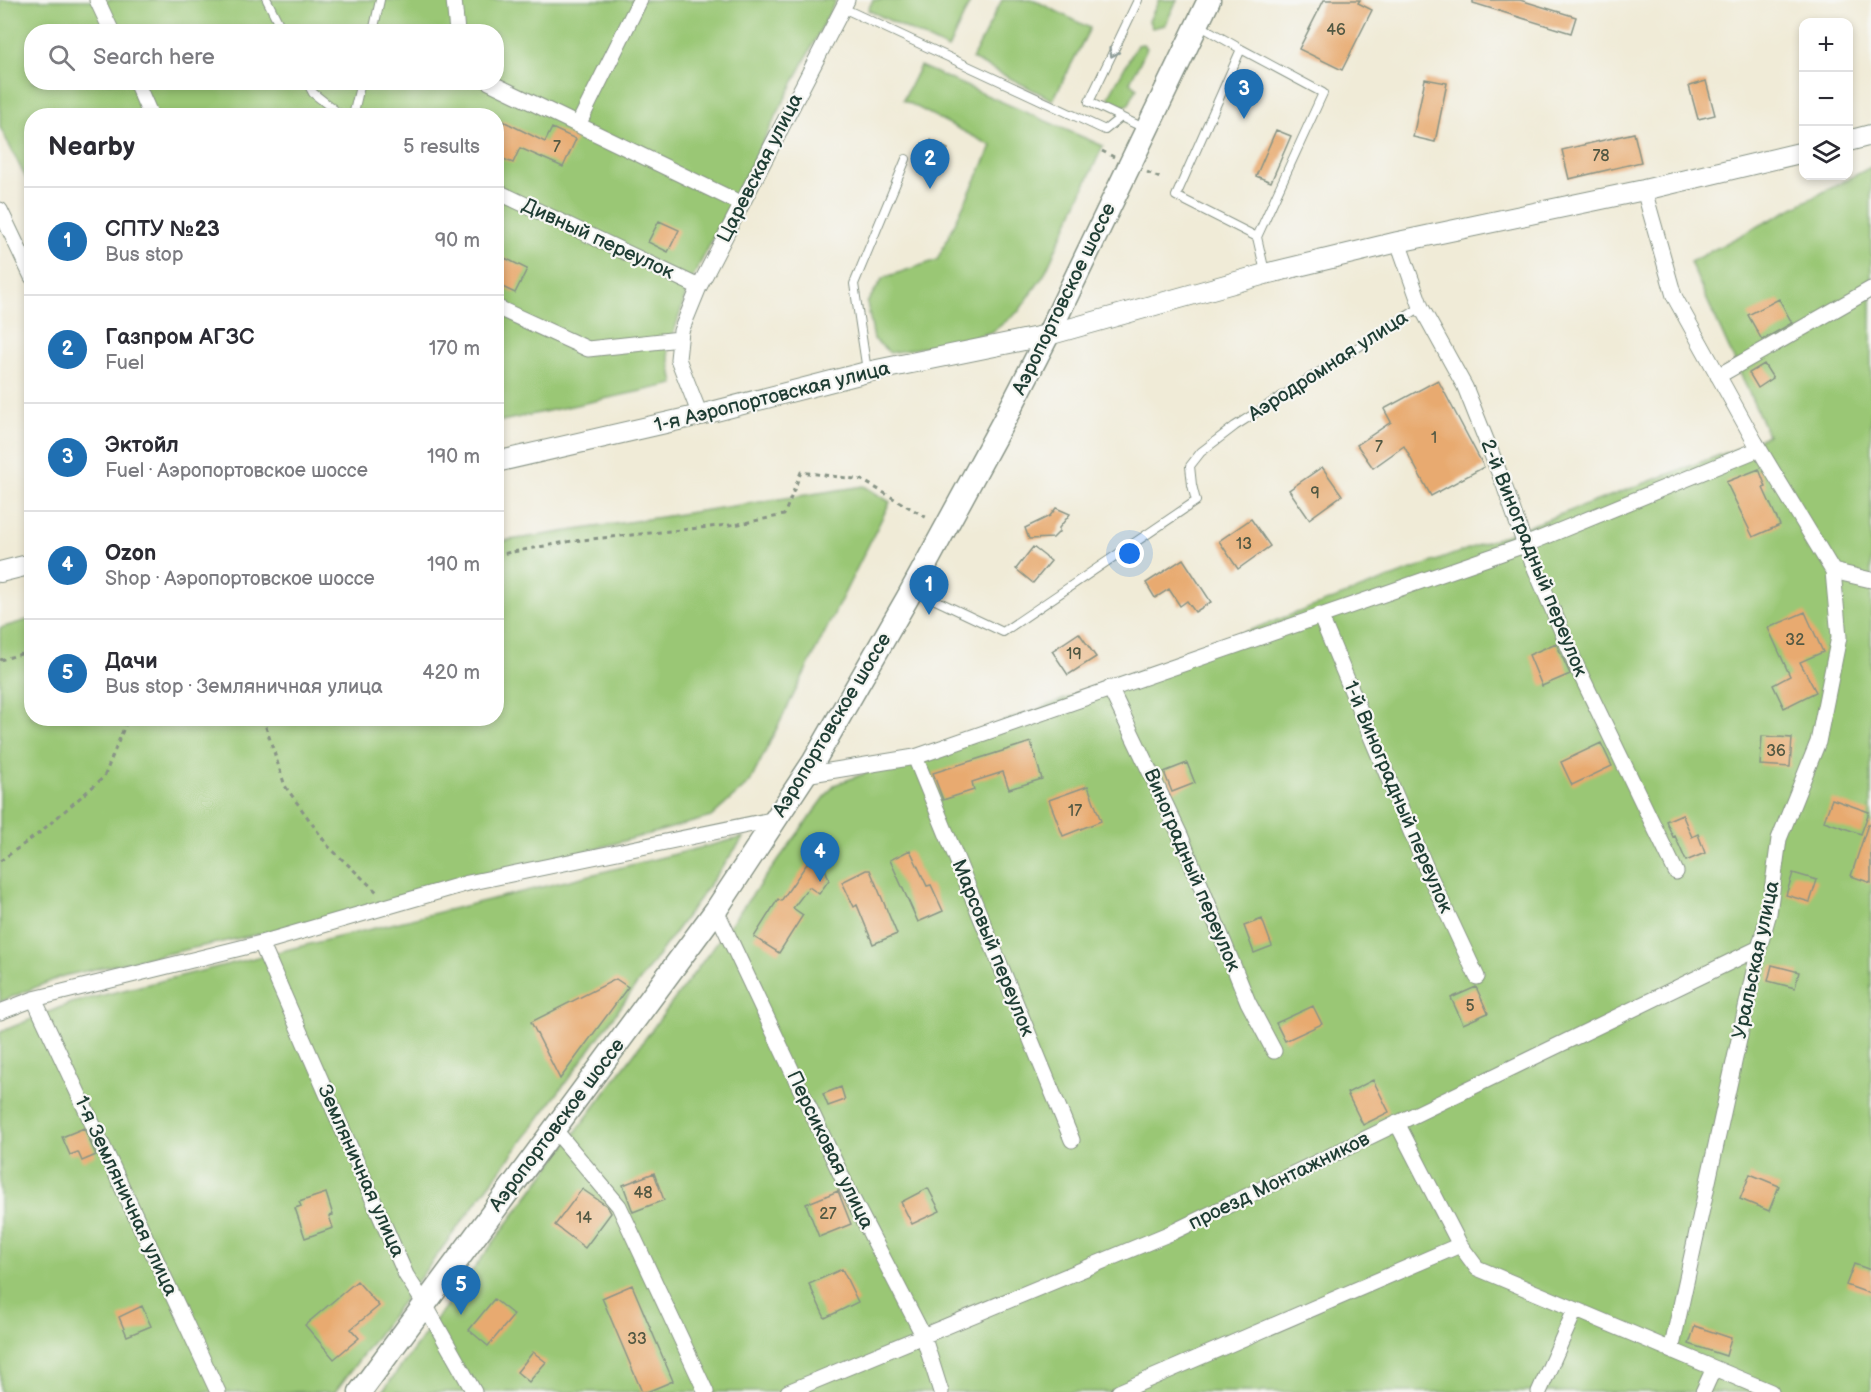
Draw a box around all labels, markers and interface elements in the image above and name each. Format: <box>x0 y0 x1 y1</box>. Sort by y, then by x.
map controls <box>1799 18 1853 180</box>
button: + <box>1799 18 1853 72</box>
house number: 46 <box>1326 21 1346 40</box>
search box <box>24 24 504 90</box>
icon: search <box>45 41 78 74</box>
text: Search here <box>93 44 215 71</box>
one-way arrow <box>1108 46 1120 57</box>
pin: 3 <box>1224 70 1264 119</box>
button: − <box>1799 72 1853 126</box>
street label: Царевская улица <box>712 89 808 246</box>
button: layers <box>1799 126 1853 180</box>
text: Nearby <box>48 132 135 163</box>
text: 5 results <box>403 135 480 159</box>
house number: 7 <box>553 138 561 157</box>
pin: 2 <box>910 140 950 189</box>
house number: 78 <box>1592 147 1610 166</box>
street label: Дивный переулок <box>518 193 678 285</box>
street label: Аэропортовское шоссе <box>1007 199 1121 400</box>
text: СПТУ №23 <box>105 216 220 243</box>
text: 1 <box>63 229 72 253</box>
text: 90 m <box>435 229 480 253</box>
text: Bus stop <box>105 243 184 267</box>
street label: Аэродромная улица <box>1243 305 1413 427</box>
text: Газпром АГЗС <box>105 324 254 351</box>
text: 2 <box>62 337 73 361</box>
text: 170 m <box>429 337 480 361</box>
text: Fuel <box>105 351 144 375</box>
street label: 1-я Аэропортовская улица <box>652 356 893 438</box>
house number: 1 <box>1431 429 1437 448</box>
text: Эктойл <box>105 432 179 459</box>
street label: 2-й Виноградный переулок <box>1475 436 1593 681</box>
house number: 7 <box>1375 438 1383 457</box>
text: 3 <box>62 445 73 469</box>
text: 190 m <box>427 445 480 469</box>
text: Fuel · Аэропортовское шоссе <box>105 459 368 483</box>
house number: 9 <box>1310 484 1320 503</box>
house number: 13 <box>1236 535 1252 554</box>
your location <box>1115 539 1144 568</box>
text: Ozon <box>105 540 156 567</box>
text: 4 <box>62 553 73 577</box>
text: 190 m <box>427 553 480 577</box>
pin: 1 <box>910 566 948 615</box>
text: Shop · Аэропортовское шоссе <box>105 567 375 591</box>
street label: Аэропортовское шоссе <box>767 629 897 822</box>
house number: 32 <box>1785 631 1805 650</box>
house number: 19 <box>1066 645 1082 664</box>
text: Дачи <box>105 648 158 675</box>
text: 5 <box>62 661 73 685</box>
text: 420 m <box>422 661 480 685</box>
text: Bus stop · Земляничная улица <box>105 675 383 699</box>
street label: 1-й Виноградный переулок <box>1338 677 1458 917</box>
house number: 36 <box>1766 742 1786 761</box>
street label: Виноградный переулок <box>1138 765 1246 975</box>
house number: 17 <box>1068 802 1082 821</box>
pin: 4 <box>800 832 840 882</box>
street label: Марсовый переулок <box>947 856 1040 1040</box>
street label: Уральская улица <box>1728 878 1785 1041</box>
house number: 5 <box>1465 997 1475 1016</box>
street label: Аэропортовское шоссе <box>483 1034 630 1217</box>
street label: Персиковая улица <box>781 1067 879 1233</box>
street label: Земляничная улица <box>312 1081 410 1261</box>
street label: 1-я Земляничная улица <box>69 1092 183 1300</box>
street label: проезд Монтажников <box>1185 1126 1374 1235</box>
house number: 48 <box>633 1184 653 1203</box>
house number: 27 <box>819 1205 837 1224</box>
house number: 14 <box>576 1209 592 1228</box>
pin: 5 <box>442 1266 480 1315</box>
house number: 33 <box>627 1330 647 1349</box>

